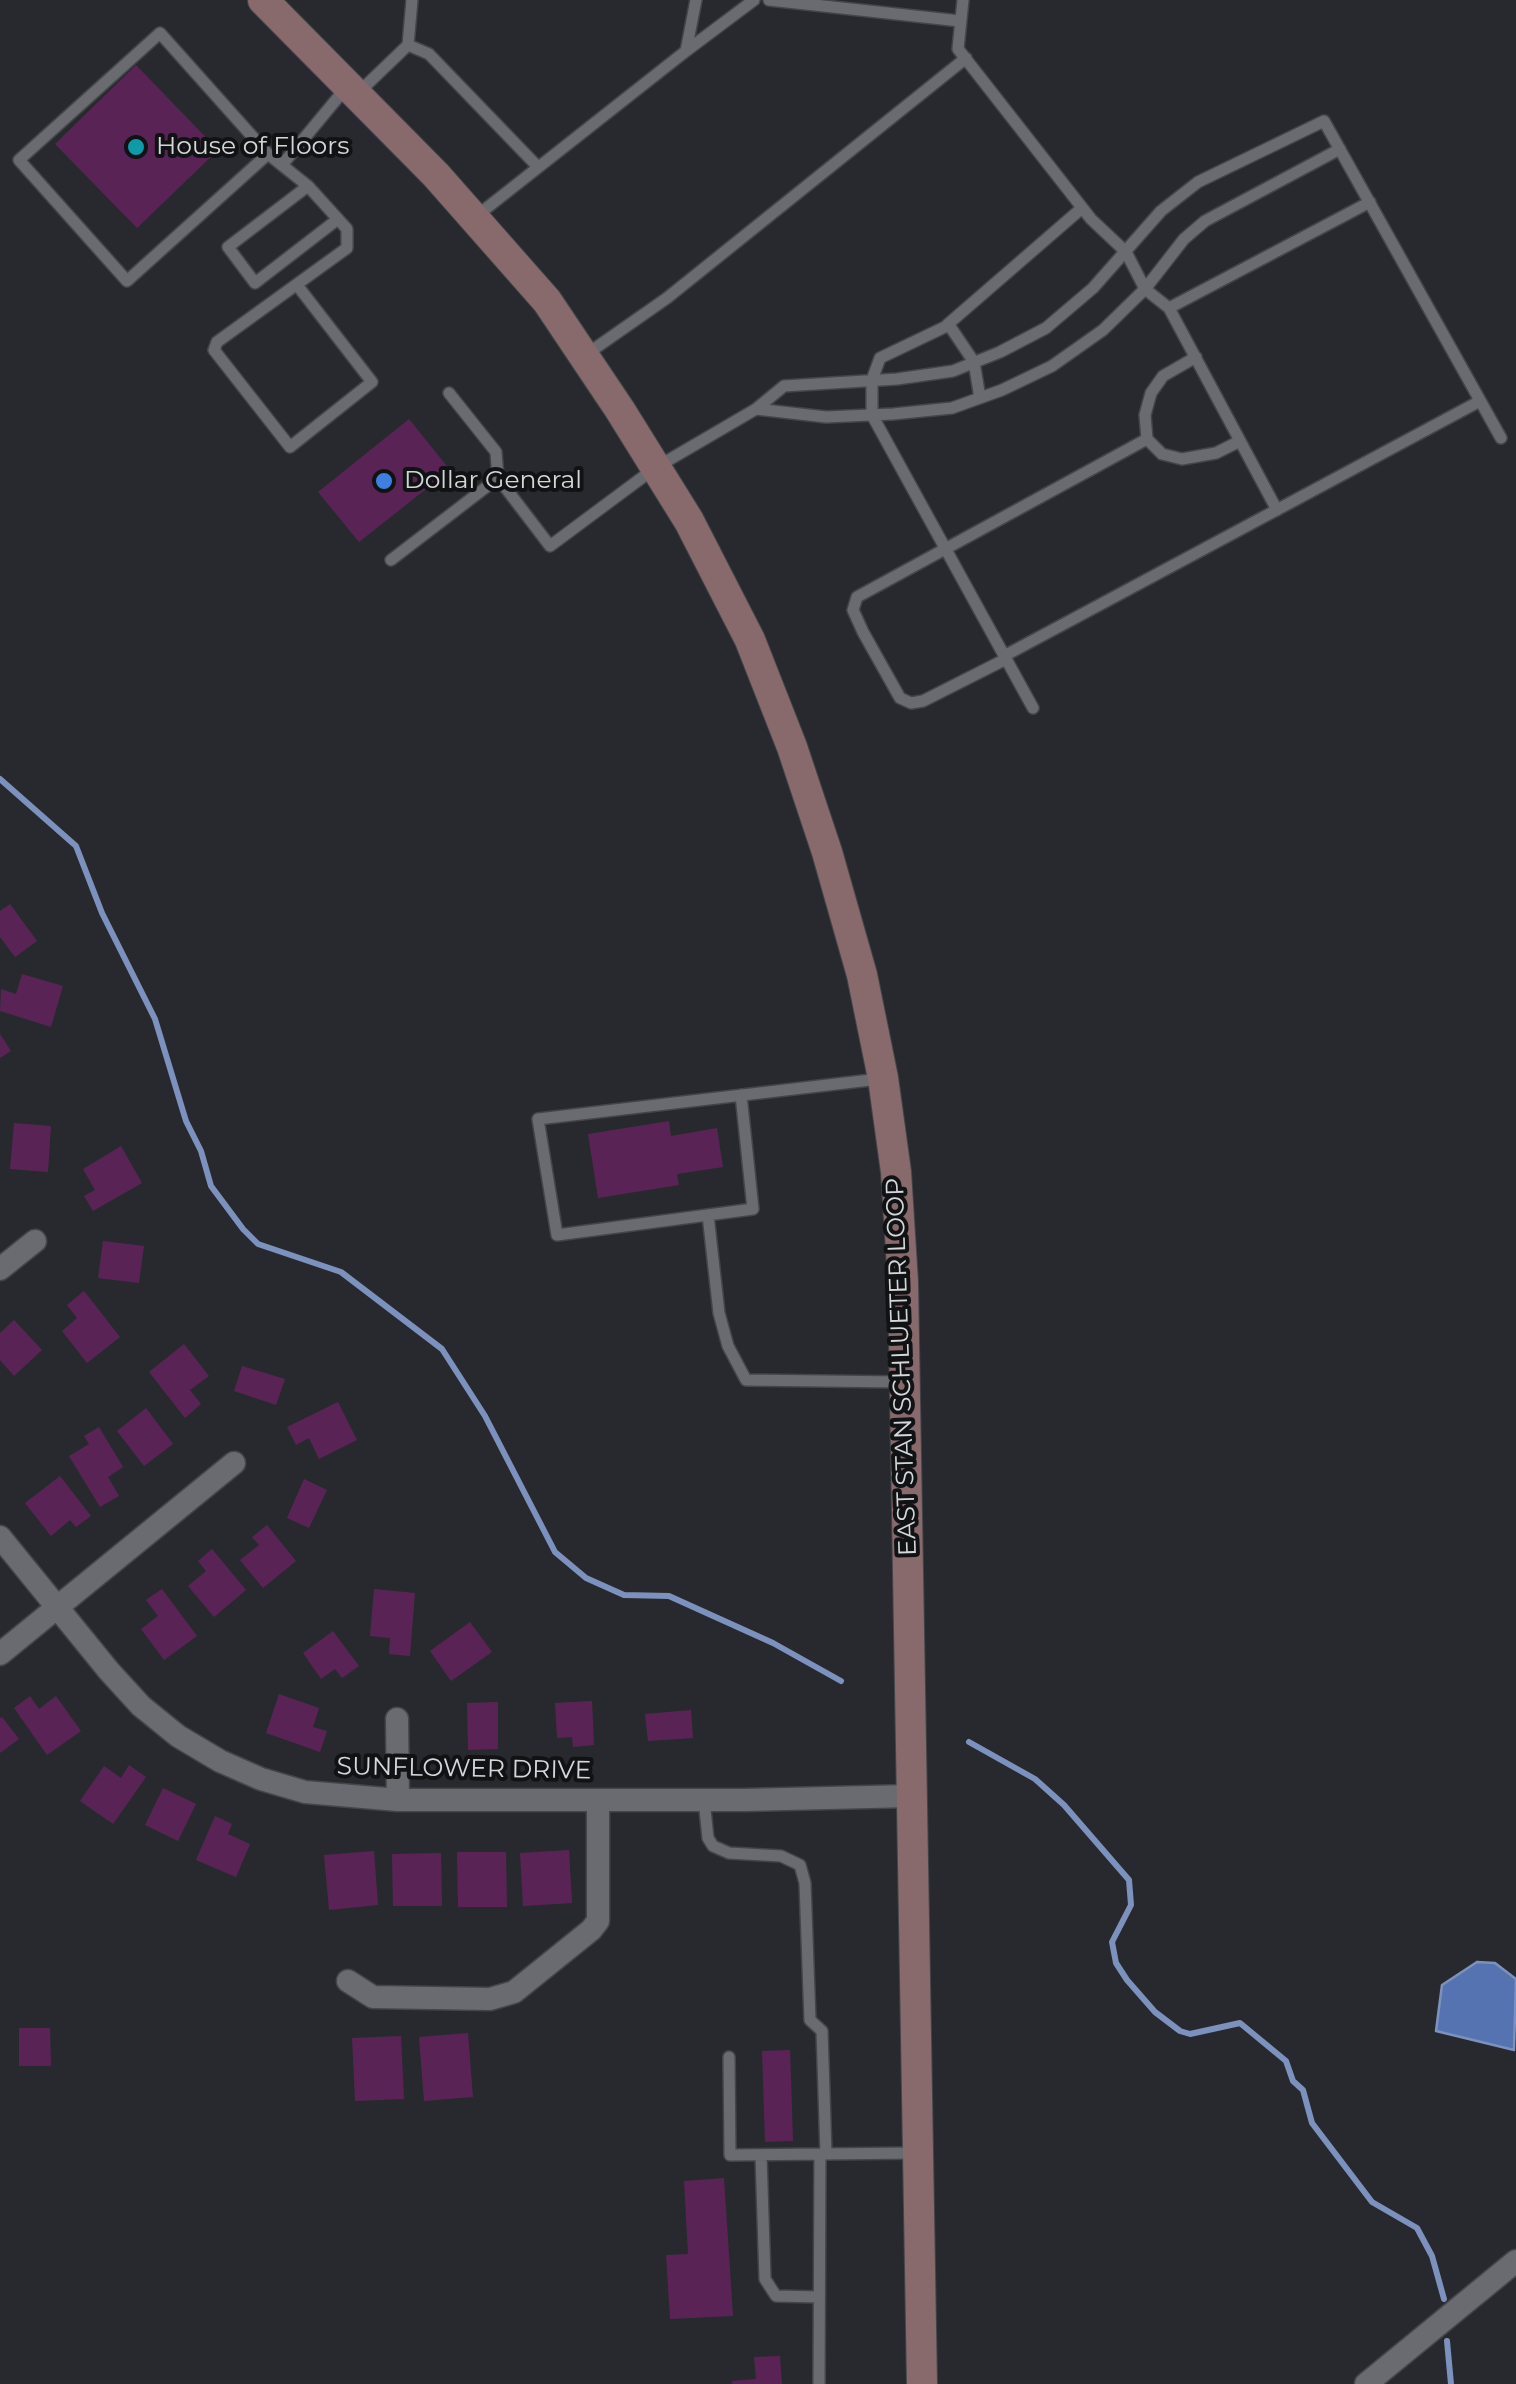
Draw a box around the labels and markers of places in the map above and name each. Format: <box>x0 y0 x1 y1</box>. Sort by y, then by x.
place label: House of Floors <box>156 132 349 162</box>
marker: House of Floors <box>125 136 147 158</box>
place label: Dollar General <box>404 466 582 496</box>
marker: Dollar General <box>373 470 395 492</box>

